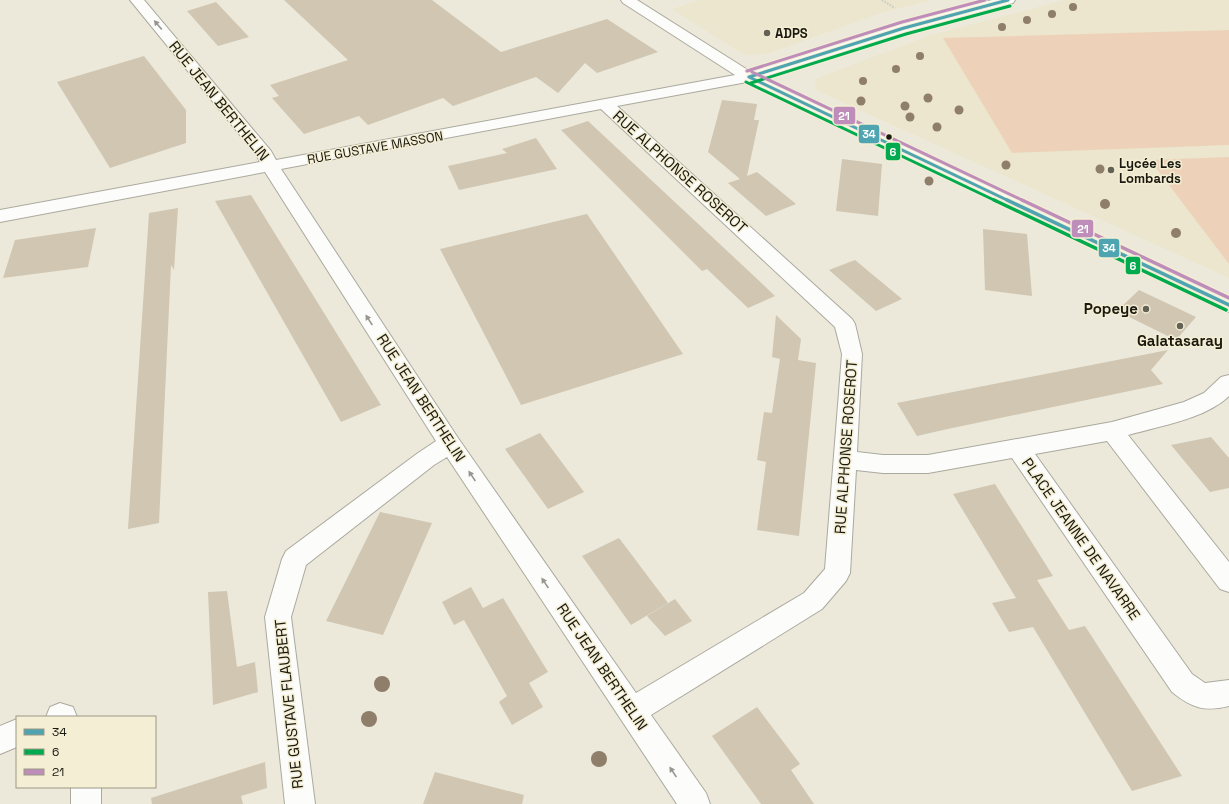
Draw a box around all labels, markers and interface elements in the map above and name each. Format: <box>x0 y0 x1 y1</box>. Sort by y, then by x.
one-way arrow <box>154 20 162 31</box>
place label: ADPS <box>775 25 808 42</box>
marker: ADPS <box>762 28 772 38</box>
street label: RUE JEAN BERTHELIN <box>165 37 274 165</box>
street label: RUE ALPHONSE ROSEROT <box>609 106 752 237</box>
line badge: 21 <box>833 106 856 125</box>
text: 21 <box>838 109 850 123</box>
line badge: 34 <box>858 124 880 144</box>
street label: RUE GUSTAVE MASSON <box>306 127 444 168</box>
text: 34 <box>862 127 876 141</box>
unlabelled marker <box>884 132 894 142</box>
line badge: 6 <box>885 142 901 161</box>
text: 6 <box>890 145 897 159</box>
place label: Lycée Les Lombards <box>1119 155 1182 187</box>
marker: Lycée Les Lombards <box>1106 165 1116 175</box>
line badge: 21 <box>1071 219 1094 238</box>
text: 21 <box>1077 222 1089 236</box>
line badge: 34 <box>1098 238 1120 258</box>
text: 34 <box>1102 241 1116 255</box>
line badge: 6 <box>1125 256 1141 275</box>
text: 6 <box>1130 259 1137 273</box>
place label: Popeye <box>1084 299 1138 318</box>
marker: Popeye <box>1141 304 1151 314</box>
one-way arrow <box>366 314 373 326</box>
marker: Galatasaray <box>1175 321 1185 331</box>
street label: RUE JEAN BERTHELIN <box>373 330 470 465</box>
place label: Galatasaray <box>1137 331 1223 350</box>
street label: RUE ALPHONSE ROSEROT <box>830 359 861 535</box>
street label: PLACE JEANNE DE NAVARRE <box>1018 454 1145 623</box>
one-way arrow <box>468 470 476 481</box>
one-way arrow <box>541 578 549 588</box>
street label: RUE JEAN BERTHELIN <box>553 600 652 734</box>
street label: RUE GUSTAVE FLAUBERT <box>270 618 307 790</box>
legend <box>16 716 156 788</box>
text: 34 <box>52 724 67 740</box>
text: 6 <box>52 744 59 760</box>
text: 21 <box>52 764 64 780</box>
one-way arrow <box>669 766 677 777</box>

